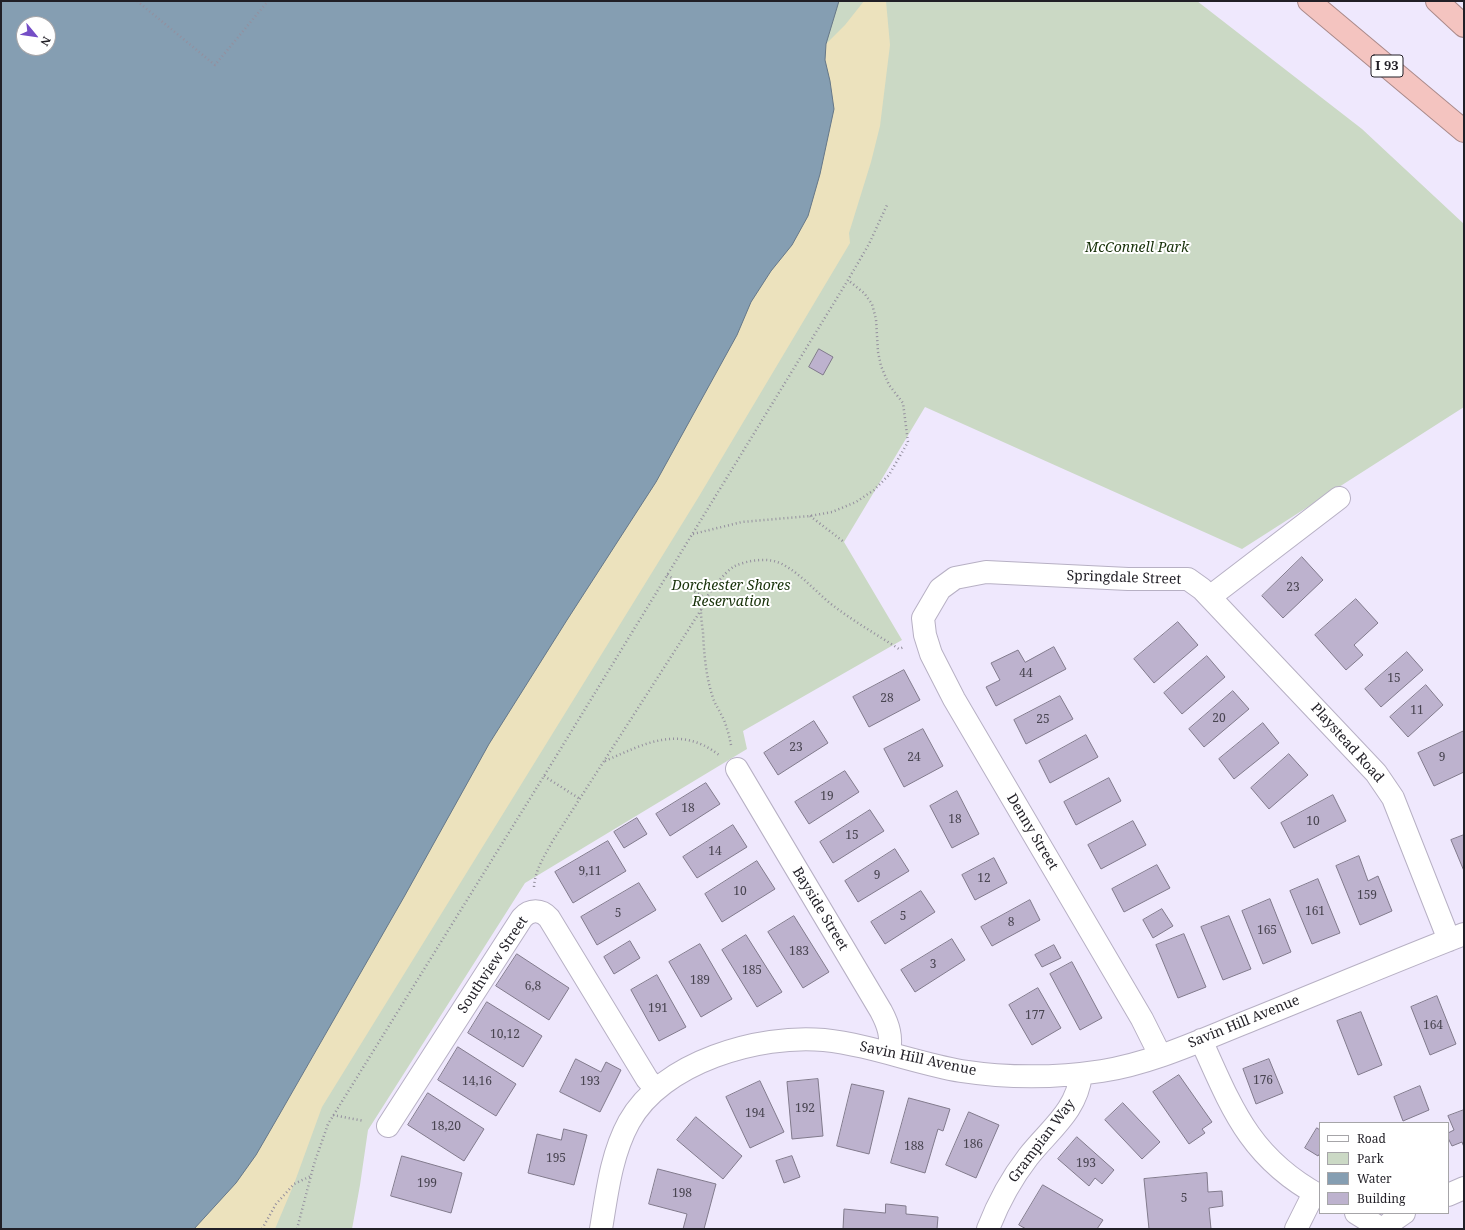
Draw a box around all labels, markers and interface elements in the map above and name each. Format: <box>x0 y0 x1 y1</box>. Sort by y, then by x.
north arrow <box>16 16 56 56</box>
text: N <box>37 34 55 49</box>
road number: I 93 <box>1371 55 1403 77</box>
park label: McConnell Park <box>1085 240 1189 256</box>
street label: Springdale Street <box>1066 568 1182 588</box>
park label: Dorchester Shores Reservation <box>671 578 791 610</box>
house number: 23 <box>1286 581 1300 595</box>
house number: 44 <box>1019 667 1033 681</box>
house number: 15 <box>1387 672 1401 686</box>
house number: 28 <box>880 692 894 706</box>
street label: Playstead Road <box>1307 700 1387 786</box>
house number: 11 <box>1410 704 1424 718</box>
house number: 20 <box>1212 712 1226 726</box>
house number: 25 <box>1036 713 1050 727</box>
house number: 23 <box>789 741 803 755</box>
house number: 24 <box>907 751 921 765</box>
house number: 9 <box>1439 751 1445 765</box>
house number: 19 <box>820 790 834 804</box>
street label: Denny Street <box>1003 791 1061 873</box>
house number: 18 <box>681 802 695 816</box>
house number: 18 <box>948 813 962 827</box>
house number: 10 <box>1306 815 1320 829</box>
house number: 15 <box>845 829 859 843</box>
house number: 14 <box>708 845 722 859</box>
street label: Bayside Street <box>789 864 851 954</box>
house number: 9,11 <box>578 865 602 879</box>
house number: 9 <box>874 869 880 883</box>
house number: 12 <box>977 872 991 886</box>
house number: 10 <box>733 885 747 899</box>
house number: 159 <box>1357 889 1377 903</box>
house number: 161 <box>1305 905 1325 919</box>
house number: 5 <box>615 907 621 921</box>
house number: 5 <box>900 910 906 924</box>
street label: Southview Street <box>454 913 532 1017</box>
house number: 8 <box>1008 916 1014 930</box>
house number: 165 <box>1257 924 1277 938</box>
house number: 183 <box>789 945 809 959</box>
house number: 3 <box>930 958 936 972</box>
house number: 185 <box>742 964 762 978</box>
house number: 189 <box>690 974 710 988</box>
house number: 6,8 <box>525 980 541 994</box>
street label: Savin Hill Avenue <box>1186 992 1302 1052</box>
house number: 191 <box>648 1002 668 1016</box>
house number: 177 <box>1025 1009 1045 1023</box>
house number: 164 <box>1423 1019 1443 1033</box>
house number: 10,12 <box>490 1028 520 1042</box>
street label: Savin Hill Avenue <box>858 1038 978 1080</box>
house number: 176 <box>1253 1074 1273 1088</box>
house number: 14,16 <box>462 1075 492 1089</box>
house number: 193 <box>580 1075 600 1089</box>
street label: Grampian Way <box>1005 1096 1079 1186</box>
house number: 192 <box>795 1102 815 1116</box>
house number: 194 <box>745 1107 765 1121</box>
house number: 18,20 <box>431 1120 461 1134</box>
legend <box>1319 1122 1449 1214</box>
text: Road <box>1357 1130 1386 1147</box>
house number: 186 <box>963 1138 983 1152</box>
house number: 188 <box>904 1140 924 1154</box>
text: Park <box>1357 1150 1384 1167</box>
house number: 195 <box>546 1152 566 1166</box>
house number: 193 <box>1076 1157 1096 1171</box>
text: Water <box>1357 1170 1392 1187</box>
house number: 199 <box>417 1177 437 1191</box>
house number: 198 <box>672 1187 692 1201</box>
text: Building <box>1357 1190 1405 1207</box>
house number: 5 <box>1181 1192 1187 1206</box>

